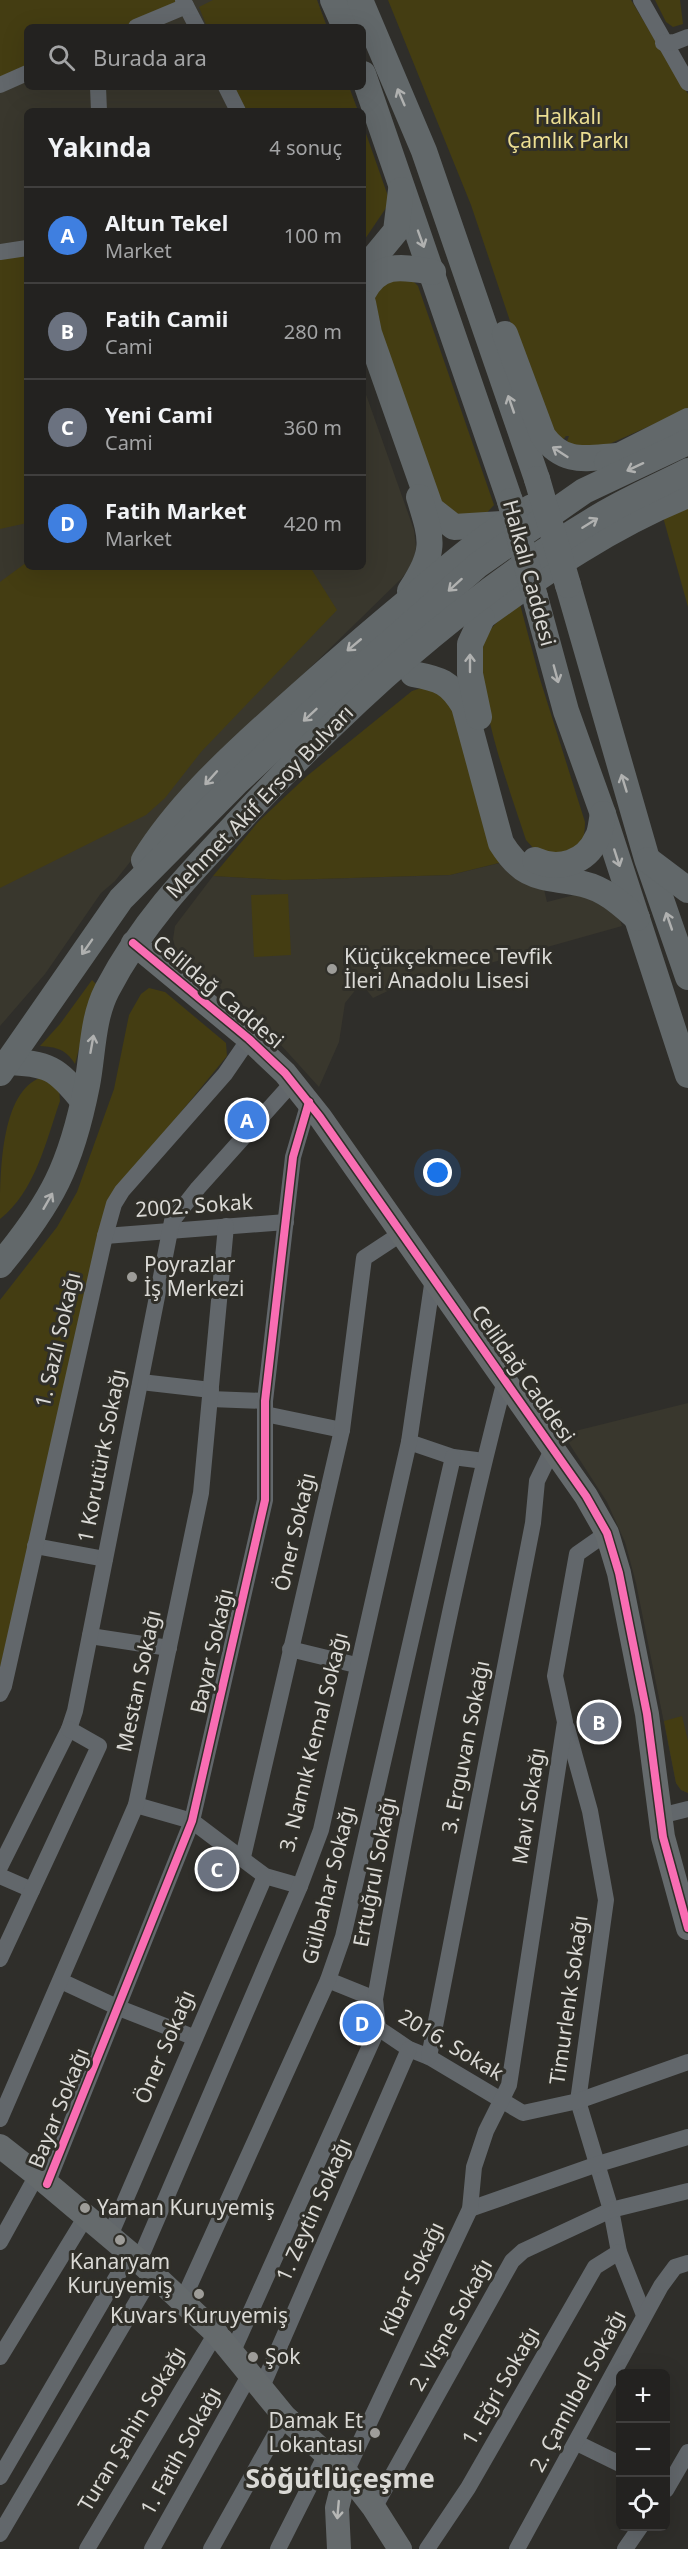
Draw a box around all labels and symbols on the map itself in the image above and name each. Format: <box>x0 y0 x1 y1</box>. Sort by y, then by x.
one-way arrow <box>395 88 406 106</box>
park label: Halkalı Çamlık Parkı <box>507 102 629 154</box>
one-way arrow <box>417 229 428 248</box>
one-way arrow <box>505 395 516 414</box>
one-way arrow <box>552 445 569 458</box>
one-way arrow <box>627 462 645 473</box>
street label: Halkalı Caddesi <box>497 497 563 649</box>
one-way arrow <box>581 516 598 528</box>
one-way arrow <box>448 578 463 592</box>
one-way arrow <box>347 639 363 652</box>
one-way arrow <box>464 653 476 673</box>
one-way arrow <box>550 664 562 683</box>
street label: Mehmet Akif Ersoy Bulvarı <box>159 699 359 904</box>
one-way arrow <box>302 708 317 722</box>
one-way arrow <box>204 770 218 785</box>
one-way arrow <box>618 774 629 793</box>
one-way arrow <box>613 849 624 867</box>
one-way arrow <box>663 912 674 931</box>
street label: Celildağ Caddesi <box>147 928 290 1054</box>
one-way arrow <box>80 938 93 954</box>
place label: Küçükçekmece Tevfik İleri Anadolu Lisesi <box>344 942 553 994</box>
marker: Küçükçekmece Tevfik İleri Anadolu Lisesi <box>325 962 339 976</box>
one-way arrow <box>87 1034 98 1054</box>
pin: A <box>228 1098 266 1142</box>
your location <box>423 1158 452 1187</box>
street label: 2002. Sokak <box>134 1187 254 1223</box>
one-way arrow <box>43 1193 54 1211</box>
place label: Poyrazlar İş Merkezi <box>144 1250 244 1302</box>
street label: 1. Sazlı Sokağı <box>28 1269 86 1410</box>
marker: Poyrazlar İş Merkezi <box>125 1270 139 1284</box>
street label: Celildağ Caddesi <box>466 1299 582 1448</box>
street label: 1 Korutürk Sokağı <box>70 1367 132 1545</box>
street label: Öner Sokağı <box>267 1470 321 1594</box>
street label: Bayar Sokağı <box>183 1585 239 1716</box>
street label: Mestan Sokağı <box>109 1607 167 1754</box>
street label: 3. Namık Kemal Sokağı <box>272 1629 354 1854</box>
street label: 3. Erguvan Sokağı <box>435 1658 496 1836</box>
pin: B <box>580 1700 618 1744</box>
street label: Mavi Sokağı <box>505 1745 551 1866</box>
street label: Ertuğrul Sokağı <box>346 1795 402 1949</box>
street label: Gülbahar Sokağı <box>295 1802 361 1967</box>
pin: C <box>198 1846 236 1892</box>
street label: Timurlenk Sokağı <box>542 1913 594 2086</box>
street label: Öner Sokağı <box>128 1985 201 2108</box>
pin: D <box>342 2000 382 2046</box>
street label: 2016. Sokak <box>394 2002 510 2087</box>
street label: Bayar Sokağı <box>21 2043 95 2172</box>
street label: 1. Zeytin Sokağı <box>269 2133 357 2286</box>
place label: Yaman Kuruyemiş <box>97 2193 275 2221</box>
marker: Yaman Kuruyemiş <box>78 2201 92 2215</box>
street label: Kibar Sokağı <box>372 2217 450 2340</box>
marker: Kanaryam Kuruyemiş <box>113 2233 127 2247</box>
place label: Kanaryam Kuruyemiş <box>67 2247 173 2299</box>
street label: 2. Vişne Sokağı <box>402 2253 498 2396</box>
marker: Kuvars Kuruyemiş <box>192 2287 206 2301</box>
place label: Kuvars Kuruyemiş <box>110 2301 288 2329</box>
street label: 2. Çamlıbel Sokağı <box>523 2305 632 2476</box>
street label: 1. Eğri Sokağı <box>455 2321 545 2450</box>
street label: Turan Şahin Sokağı <box>71 2341 192 2516</box>
place label: Şok <box>265 2342 301 2370</box>
marker: Şok <box>246 2350 260 2364</box>
street label: 1. Fatih Sokağı <box>133 2381 227 2520</box>
place label: Damak Et Lokantası <box>268 2406 363 2458</box>
marker: Damak Et Lokantası <box>368 2426 382 2440</box>
district label: Söğütlüçeşme <box>245 2459 435 2496</box>
one-way arrow <box>333 2500 344 2519</box>

